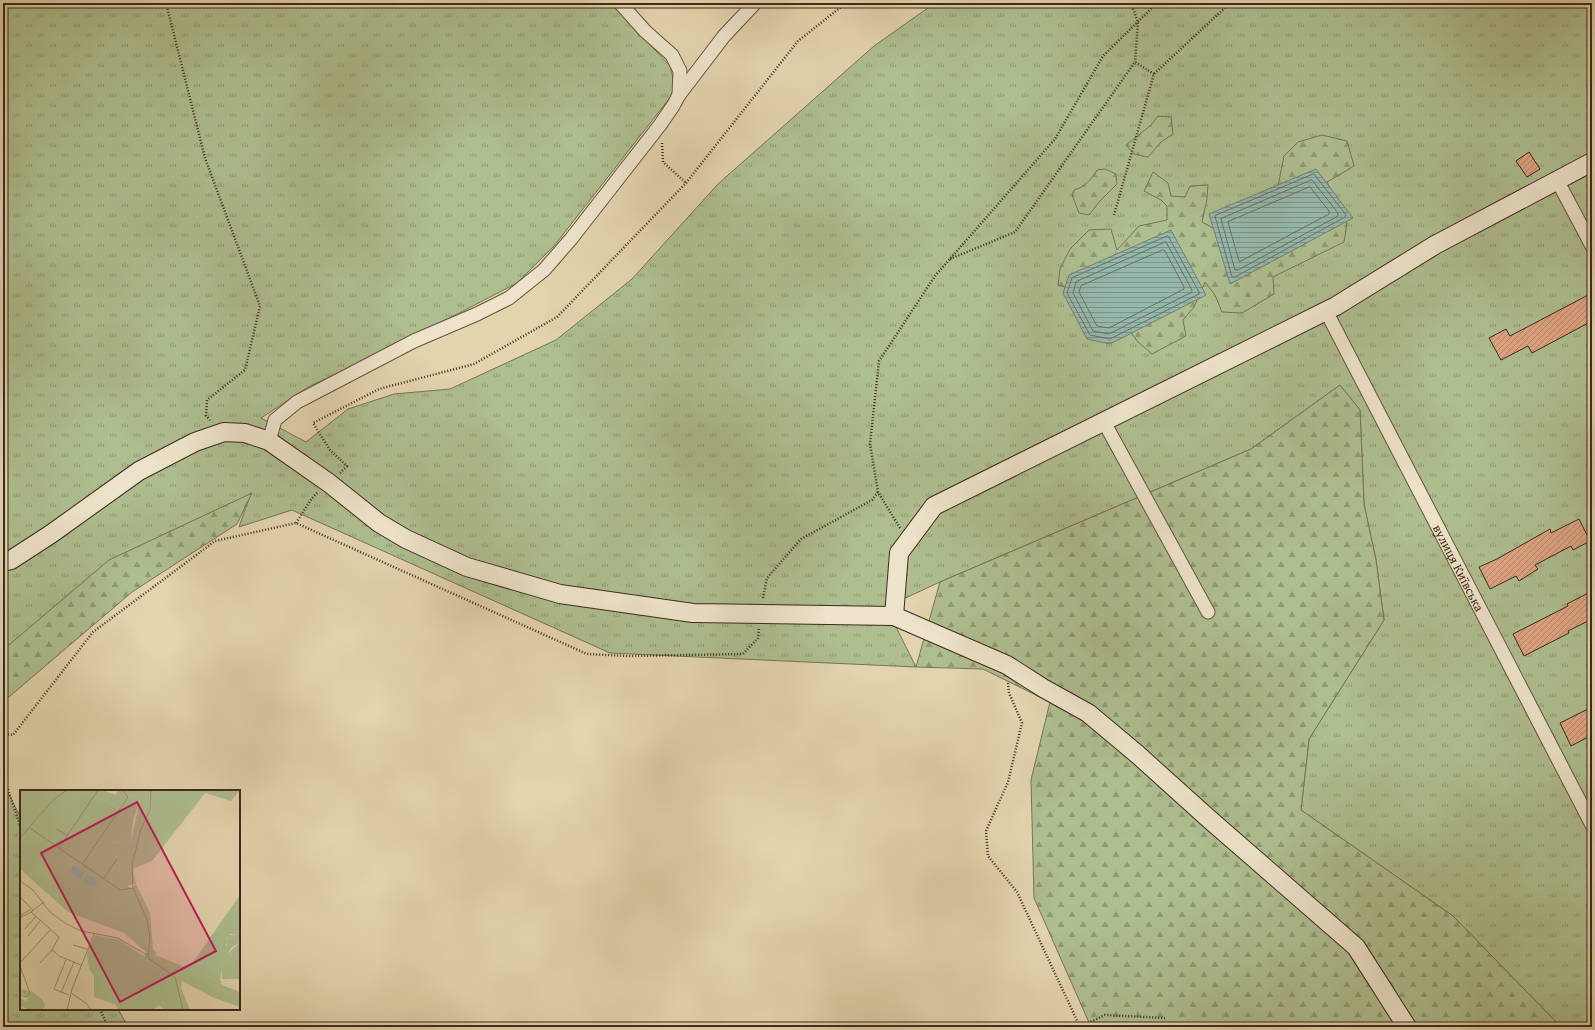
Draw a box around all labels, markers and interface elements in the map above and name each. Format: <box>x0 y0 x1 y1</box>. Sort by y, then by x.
street label: вулиця Київська <box>1428 521 1489 615</box>
inset map <box>20 790 240 1010</box>

